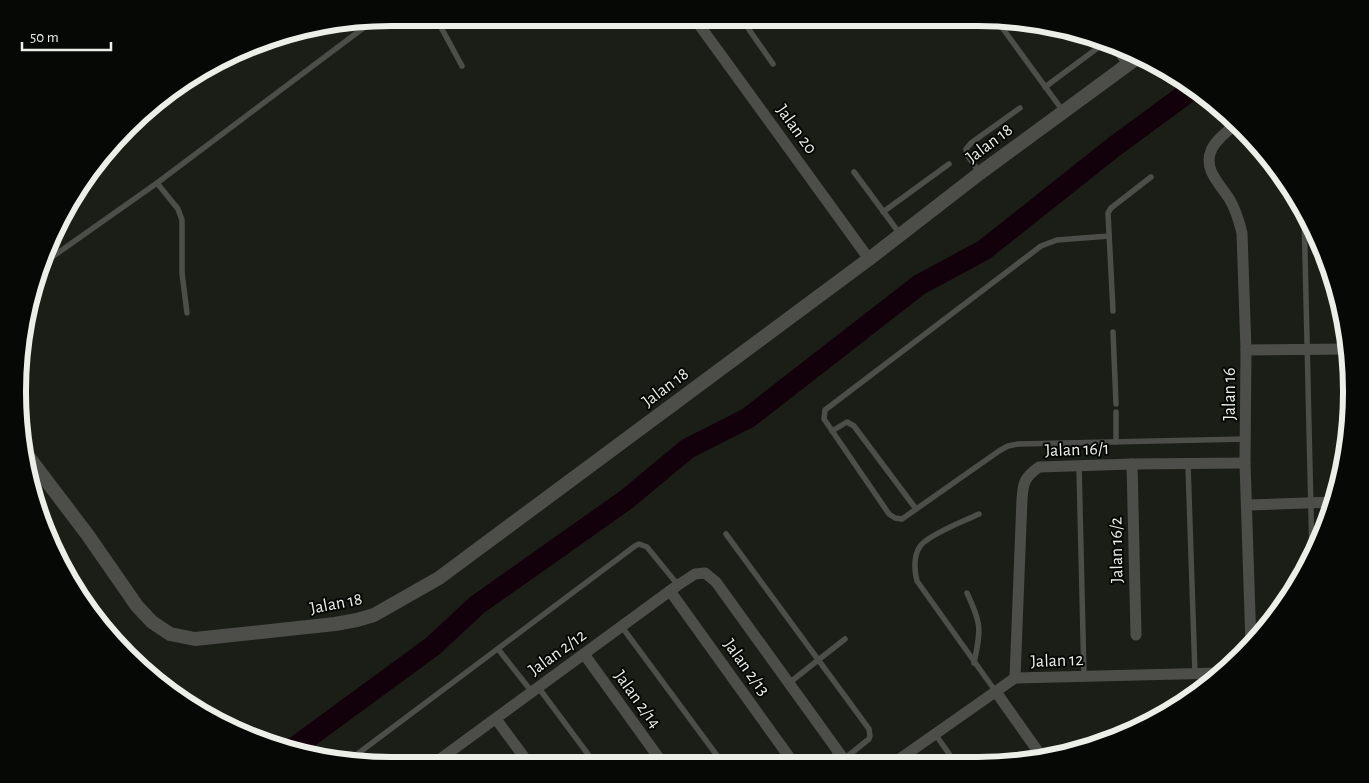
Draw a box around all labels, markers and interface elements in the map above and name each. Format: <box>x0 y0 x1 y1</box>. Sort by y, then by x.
scale bar <box>22 20 111 52</box>
text: 50 m <box>30 30 59 45</box>
street label: Jalan 20 <box>772 102 820 158</box>
street label: Jalan 18 <box>963 121 1016 167</box>
street label: Jalan 18 <box>639 365 692 411</box>
street label: Jalan 16 <box>1221 367 1239 421</box>
street label: Jalan 16/1 <box>1045 440 1110 460</box>
street label: Jalan 16/2 <box>1107 517 1127 583</box>
street label: Jalan 18 <box>308 590 364 618</box>
street label: Jalan 2/12 <box>526 626 590 680</box>
street label: Jalan 2/13 <box>720 636 773 699</box>
street label: Jalan 12 <box>1030 651 1084 671</box>
street label: Jalan 2/14 <box>610 667 664 732</box>

